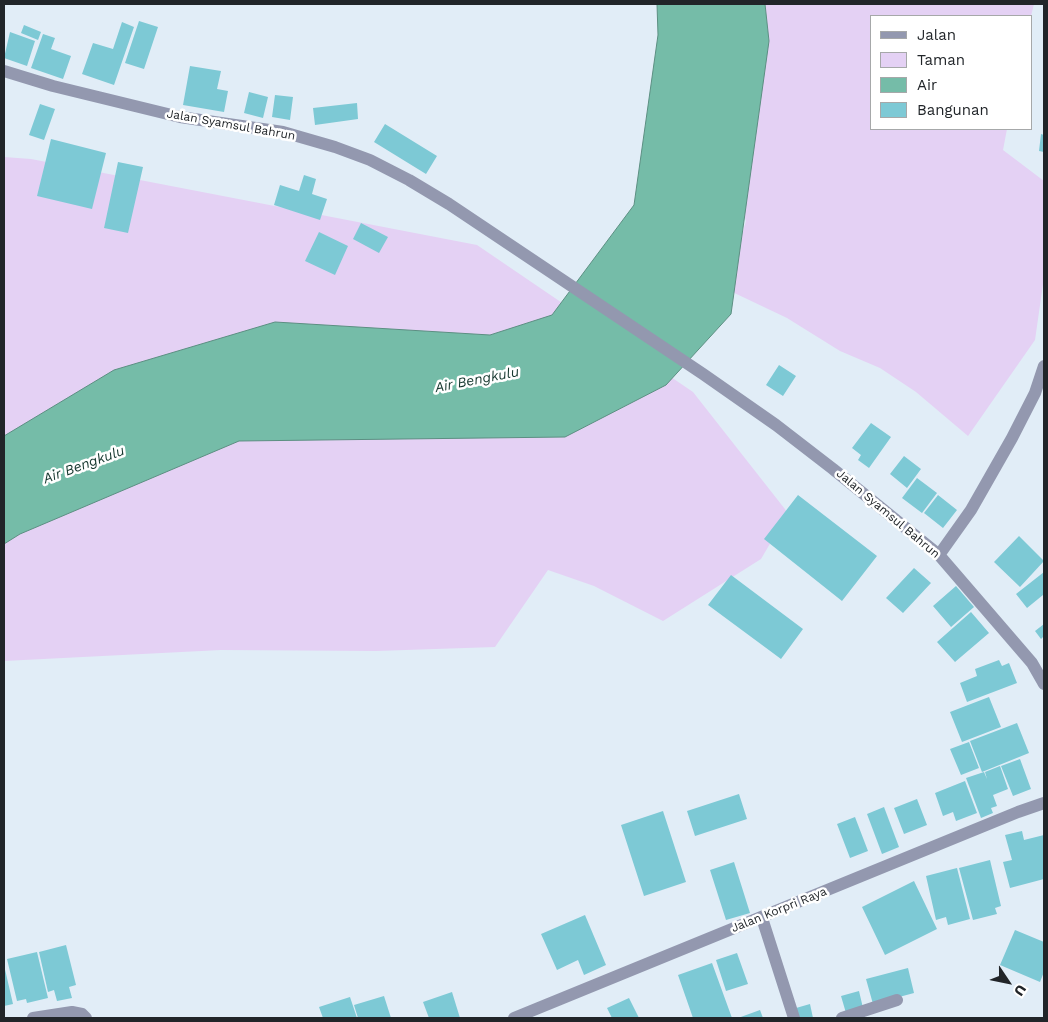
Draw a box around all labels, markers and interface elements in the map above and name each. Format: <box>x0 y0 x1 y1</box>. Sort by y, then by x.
legend <box>870 15 1033 130</box>
text: Jalan <box>917 26 956 44</box>
text: Taman <box>917 51 965 69</box>
text: Air <box>917 76 937 94</box>
text: Bangunan <box>917 101 989 119</box>
street label: Jalan Syamsul Bahrun <box>166 107 296 143</box>
water label: Air Bengkulu <box>434 364 520 396</box>
water label: Air Bengkulu <box>41 443 127 487</box>
street label: Jalan Syamsul Bahrun <box>833 467 943 561</box>
street label: Jalan Korpri Raya <box>729 884 829 936</box>
north arrow <box>983 957 1033 1007</box>
text: U <box>1011 982 1030 999</box>

